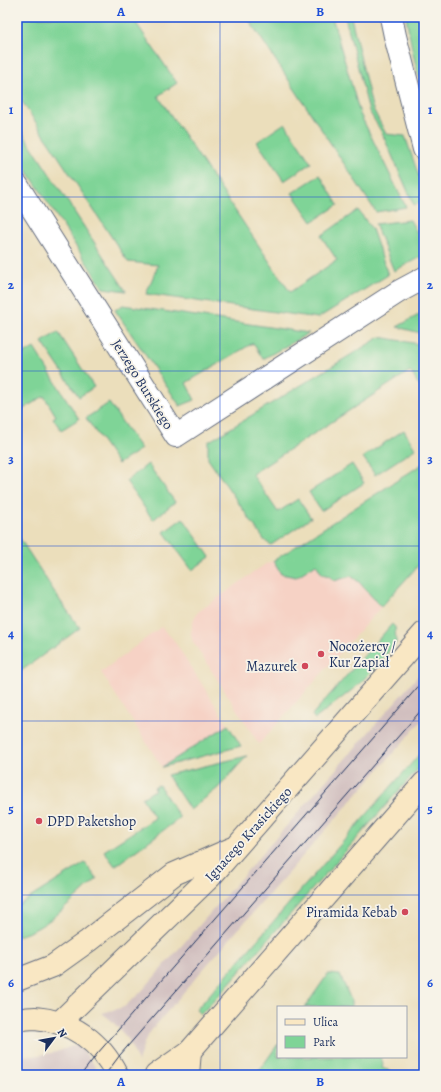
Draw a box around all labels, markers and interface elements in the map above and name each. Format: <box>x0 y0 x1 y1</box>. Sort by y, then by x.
text: A <box>116 3 126 20</box>
text: B <box>316 3 324 20</box>
text: 1 <box>9 101 14 118</box>
text: 1 <box>428 101 433 118</box>
text: 2 <box>8 276 15 293</box>
text: 2 <box>427 276 434 293</box>
street label: Jerzego Burskiego <box>107 336 178 433</box>
text: 3 <box>8 450 14 467</box>
text: 3 <box>427 450 433 467</box>
text: 4 <box>8 625 14 642</box>
text: 4 <box>427 625 433 642</box>
place label: Nocożercy / Kur Zapiał <box>329 637 396 672</box>
marker: Nocożercy / Kur Zapiał <box>316 649 326 659</box>
place label: Mazurek <box>246 657 297 676</box>
marker: Mazurek <box>300 661 310 671</box>
street label: Ignacego Krasickiego <box>201 783 296 886</box>
text: 5 <box>8 800 14 817</box>
text: 5 <box>427 800 433 817</box>
place label: DPD Paketshop <box>47 812 136 831</box>
marker: DPD Paketshop <box>34 816 44 826</box>
place label: Piramida Kebab <box>306 903 397 922</box>
marker: Piramida Kebab <box>400 907 410 917</box>
text: 6 <box>8 974 14 991</box>
text: 6 <box>427 974 433 991</box>
legend <box>277 1006 407 1058</box>
text: Ulica <box>313 1014 338 1030</box>
north arrow <box>34 1018 74 1058</box>
text: N <box>54 1026 71 1040</box>
text: Park <box>313 1034 336 1050</box>
text: A <box>116 1073 126 1090</box>
text: B <box>316 1073 324 1090</box>

